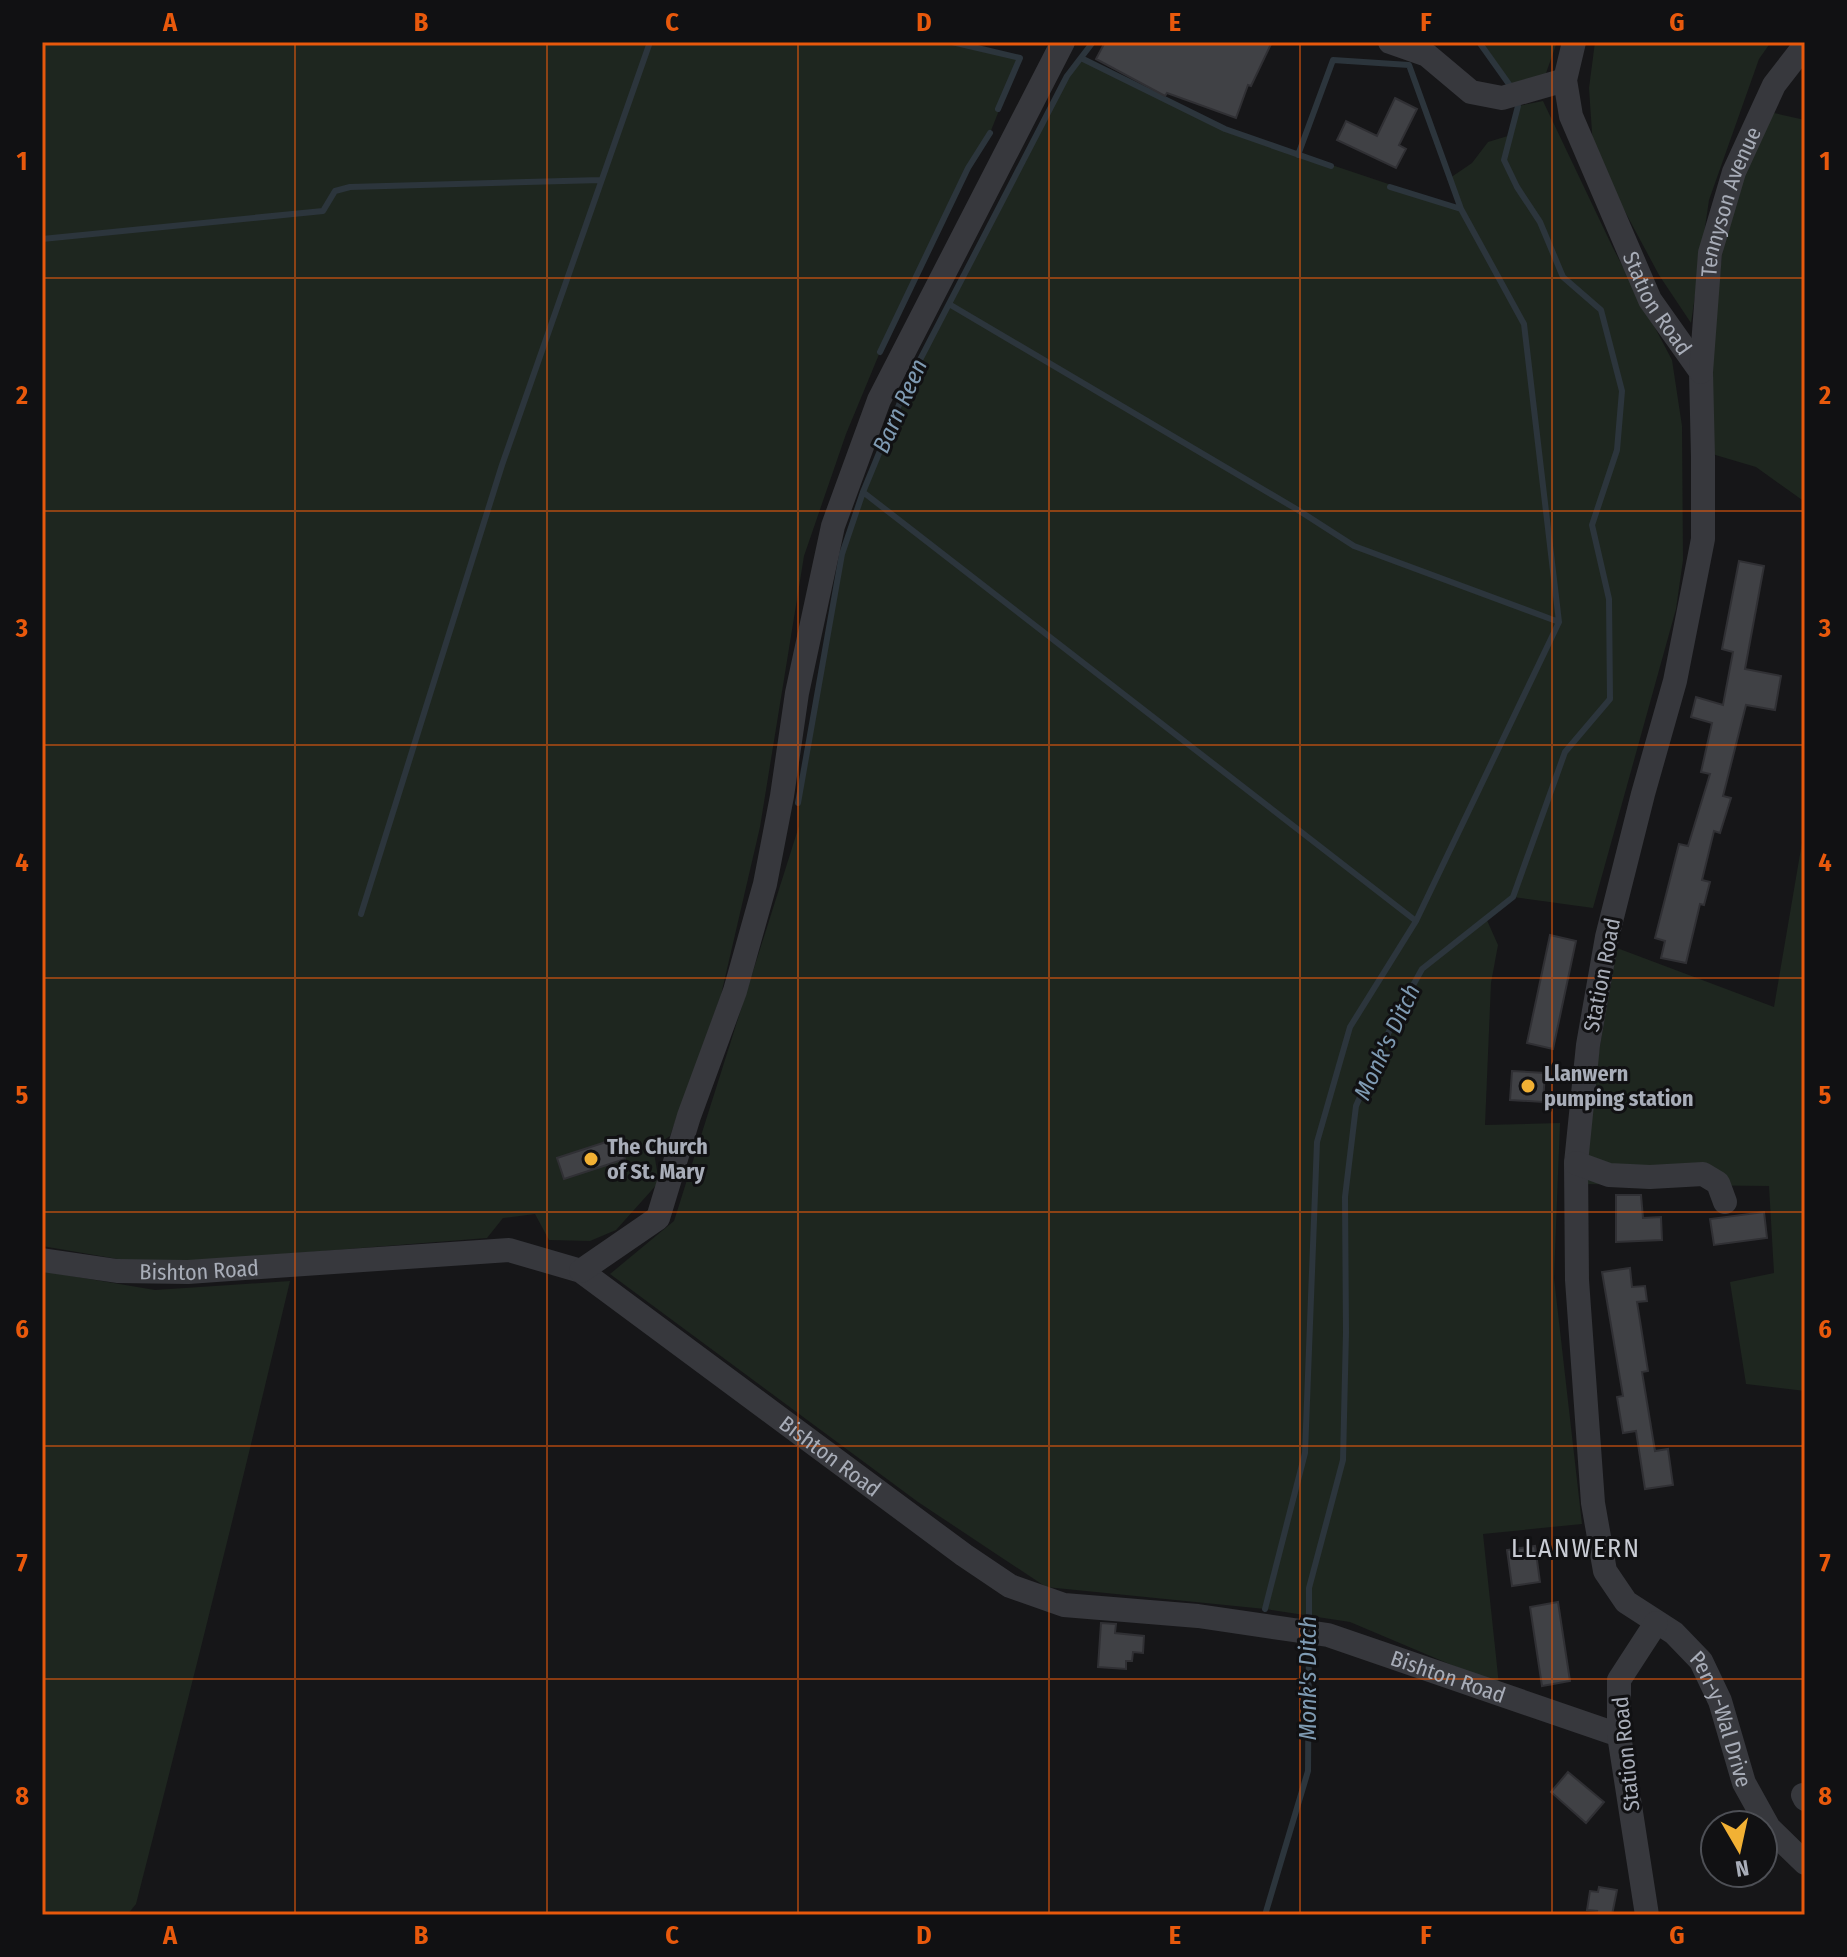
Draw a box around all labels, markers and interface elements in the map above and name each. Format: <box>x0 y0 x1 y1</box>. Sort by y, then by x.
text: A <box>162 7 178 38</box>
text: B <box>414 7 429 38</box>
text: C <box>665 7 679 38</box>
text: D <box>916 7 932 38</box>
text: E <box>1169 7 1181 38</box>
text: F <box>1420 7 1432 38</box>
text: G <box>1669 7 1685 38</box>
street label: Tennyson Avenue <box>1695 122 1766 278</box>
text: 1 <box>17 146 28 177</box>
text: 1 <box>1820 146 1831 177</box>
street label: Station Road <box>1617 247 1698 360</box>
water label: Barn Reen <box>867 355 933 457</box>
text: 2 <box>15 380 28 411</box>
text: 2 <box>1818 380 1831 411</box>
text: 3 <box>15 613 28 644</box>
text: 3 <box>1818 613 1831 644</box>
text: 4 <box>15 847 29 878</box>
text: 4 <box>1818 847 1832 878</box>
street label: Station Road <box>1578 916 1626 1034</box>
water label: Monk's Ditch <box>1348 980 1426 1104</box>
place label: Llanwern pumping station <box>1544 1060 1694 1112</box>
marker: Llanwern pumping station <box>1519 1077 1537 1095</box>
text: 5 <box>16 1080 29 1111</box>
text: 5 <box>1819 1080 1832 1111</box>
place label: The Church of St. Mary <box>607 1133 708 1185</box>
marker: The Church of St. Mary <box>582 1150 600 1168</box>
street label: Bishton Road <box>139 1254 260 1286</box>
text: 6 <box>15 1314 29 1345</box>
text: 6 <box>1818 1314 1832 1345</box>
street label: Bishton Road <box>774 1409 886 1502</box>
district label: LLANWERN <box>1511 1533 1641 1564</box>
text: 7 <box>16 1548 28 1579</box>
text: 7 <box>1819 1548 1831 1579</box>
water label: Monk's Ditch <box>1294 1616 1322 1740</box>
street label: Bishton Road <box>1387 1644 1509 1708</box>
street label: Pen-y-Wal Drive <box>1685 1645 1758 1790</box>
street label: Station Road <box>1607 1695 1645 1813</box>
text: 8 <box>15 1781 29 1812</box>
text: 8 <box>1818 1781 1832 1812</box>
north arrow <box>1699 1809 1779 1889</box>
text: N <box>1733 1854 1751 1883</box>
text: A <box>162 1920 178 1951</box>
text: B <box>414 1920 429 1951</box>
text: C <box>665 1920 679 1951</box>
text: D <box>916 1920 932 1951</box>
text: E <box>1169 1920 1181 1951</box>
text: F <box>1420 1920 1432 1951</box>
text: G <box>1669 1920 1685 1951</box>

